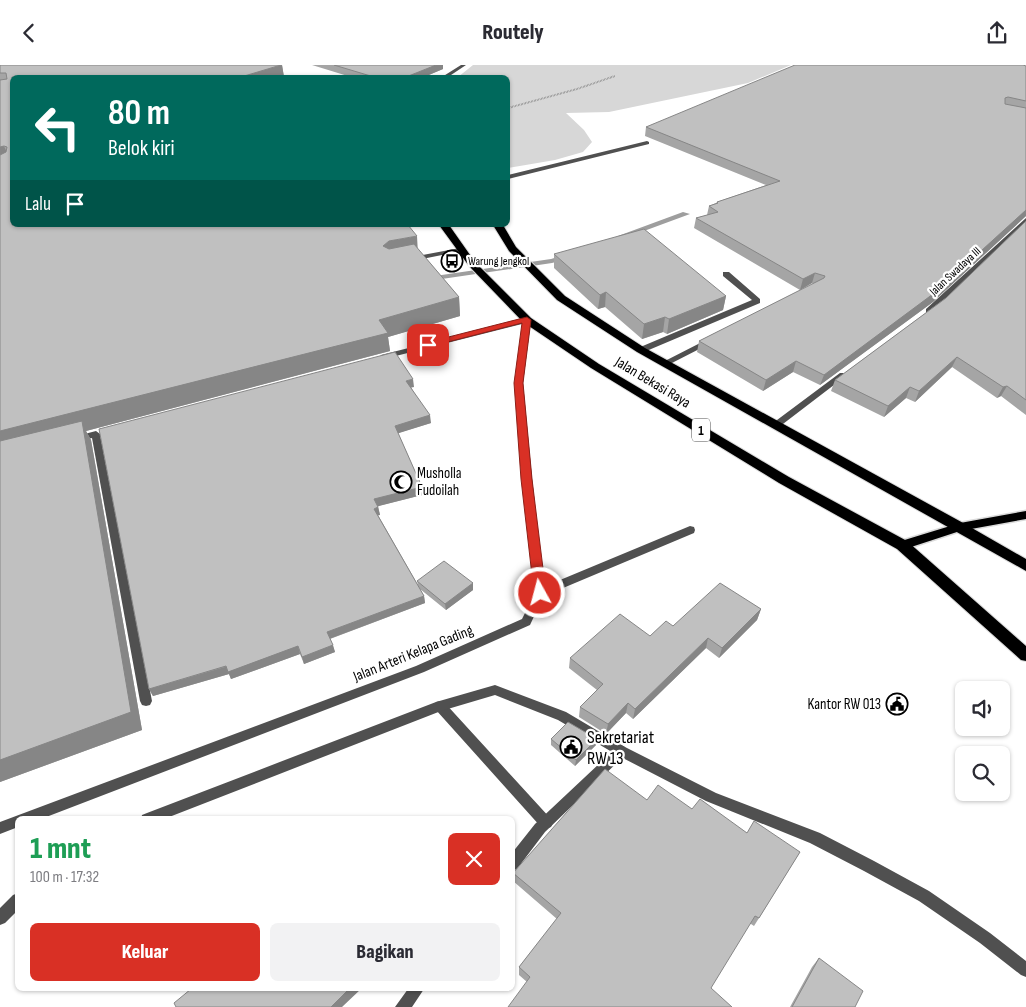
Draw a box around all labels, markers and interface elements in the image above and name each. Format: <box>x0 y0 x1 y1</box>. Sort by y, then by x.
icon: back <box>15 19 43 47</box>
text: Routely <box>482 19 544 46</box>
icon: share <box>983 19 1011 47</box>
text: 80 m <box>108 92 170 135</box>
icon: left <box>25 95 90 160</box>
text: Belok kiri <box>108 135 175 162</box>
icon: arrive <box>61 190 89 218</box>
text: Lalu <box>25 193 51 216</box>
street label: Jalan Swadaya III <box>926 244 984 300</box>
bus stop icon: Warung Jengkol <box>440 249 464 273</box>
place label: Warung Jengkol <box>468 254 529 269</box>
pin <box>407 324 449 366</box>
icon: arrive <box>414 331 442 359</box>
street label: Jalan Bekasi Raya <box>611 352 694 413</box>
road number: 1 <box>692 419 710 441</box>
place label: Musholla Fudoilah <box>417 464 462 500</box>
mosque icon: Musholla Fudoilah <box>389 470 413 494</box>
position arrow <box>513 566 565 618</box>
street label: Jalan Arteri Kelapa Gading <box>350 621 476 687</box>
map controls <box>955 681 1010 801</box>
button: sound <box>955 681 1010 736</box>
public building icon: Kantor RW 013 <box>885 692 909 716</box>
place label: Kantor RW 013 <box>807 695 881 714</box>
place label: Sekretariat RW 13 <box>587 727 655 769</box>
public building icon: Sekretariat RW 13 <box>559 735 583 759</box>
button: search <box>955 746 1010 801</box>
text: 1 mnt <box>30 831 91 867</box>
button: close <box>448 833 500 885</box>
text: 100 m · 17:32 <box>30 868 99 887</box>
button: Keluar <box>30 923 260 981</box>
button: Bagikan <box>270 923 500 981</box>

